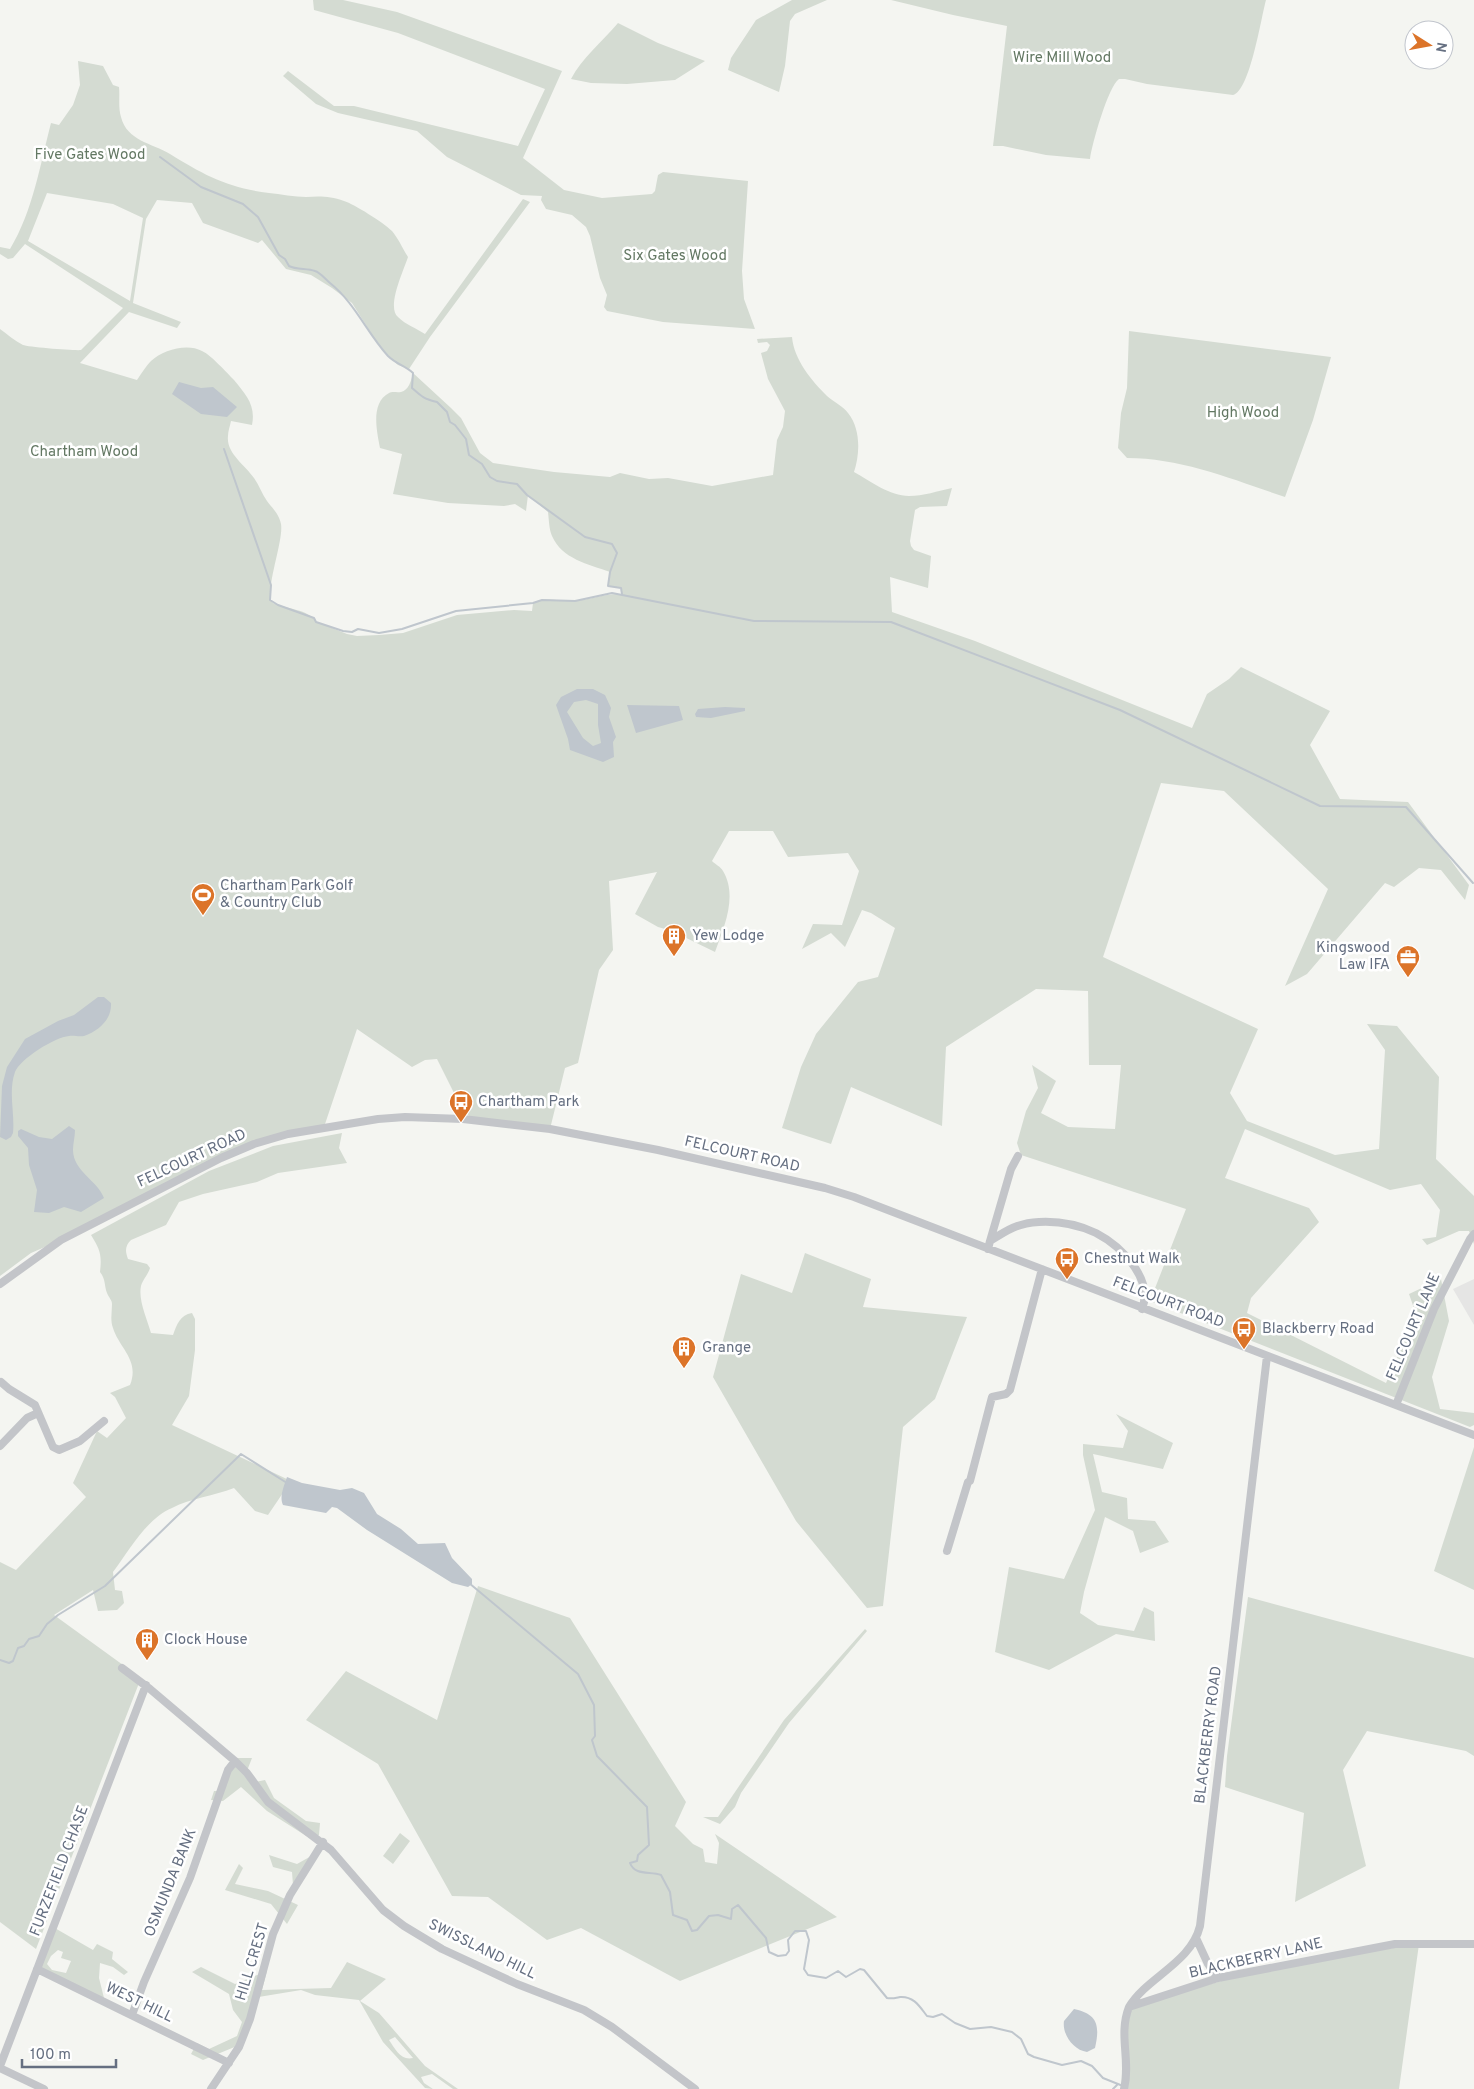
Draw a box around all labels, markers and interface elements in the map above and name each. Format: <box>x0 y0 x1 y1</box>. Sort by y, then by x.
north arrow <box>1404 20 1454 70</box>
text: N <box>1431 41 1450 54</box>
park label: Wire Mill Wood <box>1013 49 1111 68</box>
park label: Five Gates Wood <box>34 146 146 165</box>
park label: Six Gates Wood <box>623 247 727 266</box>
park label: High Wood <box>1207 404 1279 423</box>
park label: Chartham Wood <box>30 443 138 462</box>
place label: Chartham Park Golf & Country Club <box>220 877 353 913</box>
sports icon: Chartham Park Golf & Country Club <box>190 882 216 916</box>
building icon: Yew Lodge <box>661 923 687 957</box>
place label: Yew Lodge <box>692 927 764 946</box>
place label: Kingswood Law IFA <box>1316 939 1390 975</box>
office icon: Kingswood Law IFA <box>1395 944 1421 978</box>
bus stop icon: Chartham Park <box>448 1089 474 1123</box>
place label: Chartham Park <box>478 1093 580 1112</box>
street label: FELCOURT ROAD <box>135 1125 249 1193</box>
street label: FELCOURT ROAD <box>682 1132 802 1178</box>
bus stop icon: Chestnut Walk <box>1054 1246 1080 1280</box>
place label: Chestnut Walk <box>1084 1250 1180 1269</box>
street label: FELCOURT LANE <box>1383 1270 1445 1384</box>
street label: FELCOURT ROAD <box>1110 1273 1226 1333</box>
bus stop icon: Blackberry Road <box>1231 1316 1257 1350</box>
place label: Blackberry Road <box>1262 1320 1374 1339</box>
building icon: Grange <box>671 1335 697 1369</box>
place label: Grange <box>702 1339 751 1358</box>
building icon: Clock House <box>134 1627 160 1661</box>
place label: Clock House <box>164 1631 248 1650</box>
street label: BLACKBERRY ROAD <box>1191 1665 1227 1805</box>
street label: FURZEFIELD CHASE <box>26 1803 94 1939</box>
street label: OSMUNDA BANK <box>141 1826 201 1940</box>
street label: SWISSLAND HILL <box>425 1916 539 1984</box>
street label: HILL CREST <box>232 1921 274 2003</box>
street label: BLACKBERRY LANE <box>1187 1934 1325 1984</box>
street label: WEST HILL <box>102 1978 176 2028</box>
scale bar <box>22 2036 116 2068</box>
text: 100 m <box>30 2046 71 2065</box>

